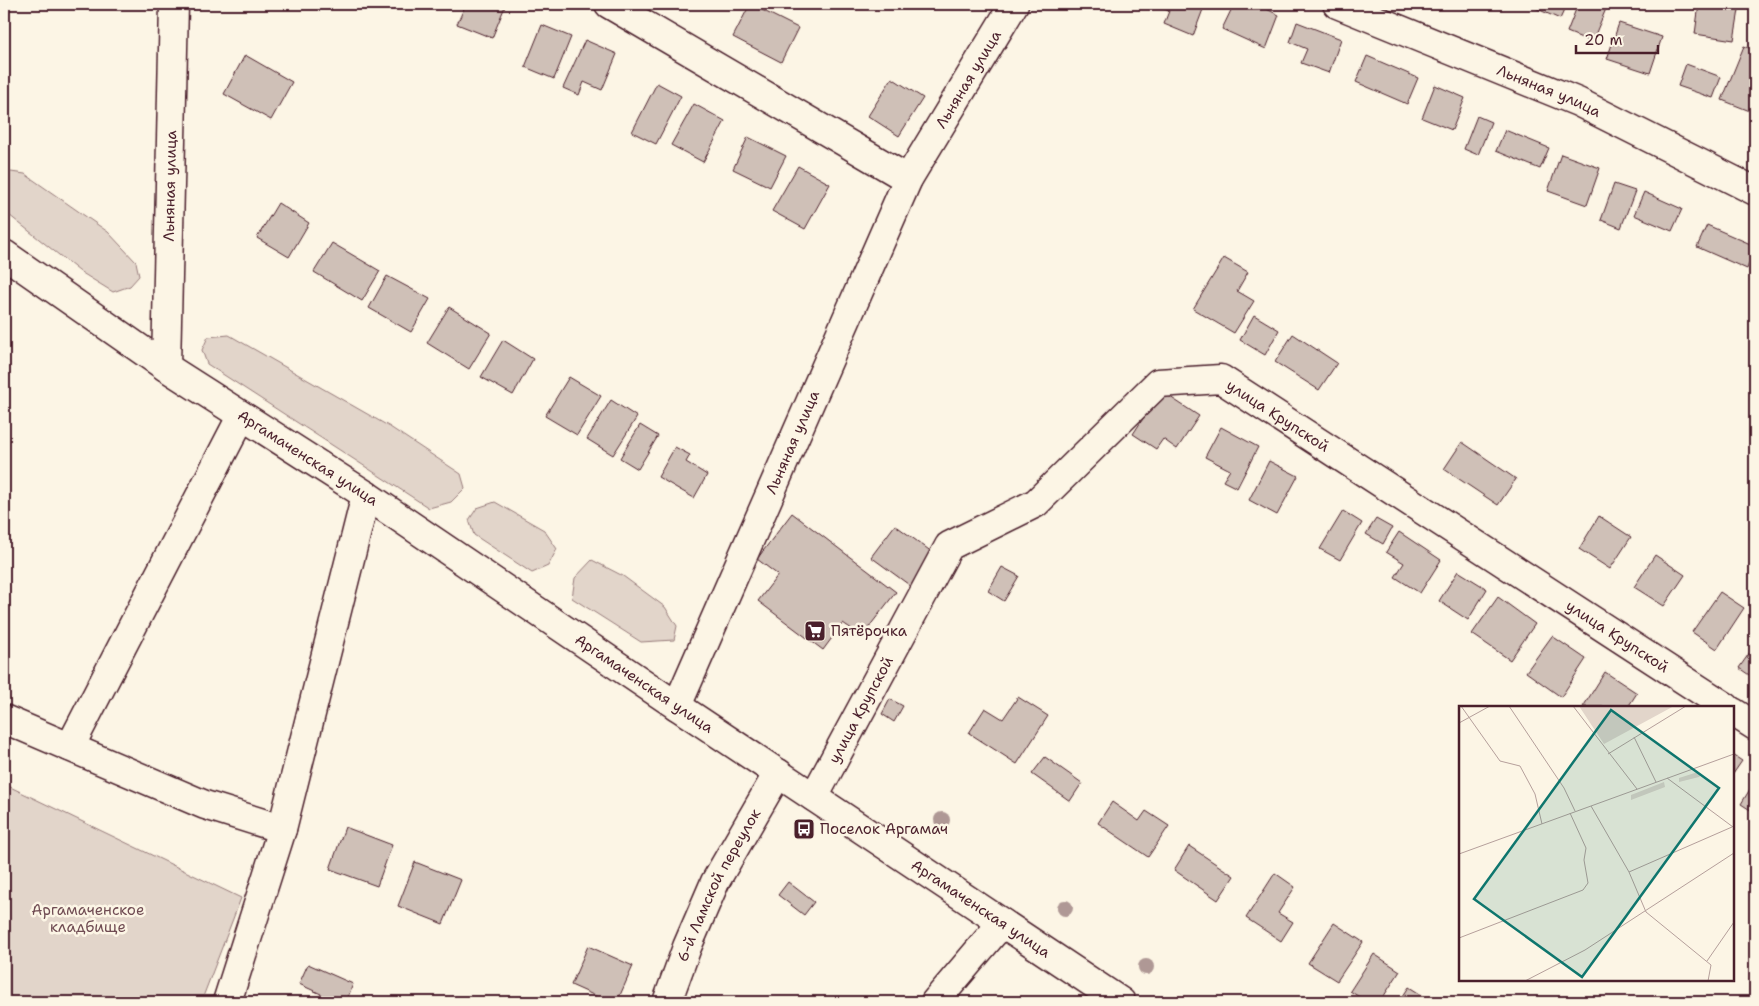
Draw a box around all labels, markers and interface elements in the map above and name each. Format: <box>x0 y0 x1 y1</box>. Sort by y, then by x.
scale bar <box>1576 22 1659 54</box>
street label: Льняная улица <box>931 26 1006 132</box>
text: 20 m <box>1584 30 1623 50</box>
street label: Льняная улица <box>1494 60 1605 122</box>
street label: Льняная улица <box>159 130 181 242</box>
street label: улица Крупской <box>1223 375 1333 457</box>
street label: Льняная улица <box>761 387 824 497</box>
street label: Аргамаченская улица <box>234 405 383 511</box>
street label: улица Крупской <box>1562 596 1673 677</box>
supermarket icon: Пятёрочка <box>803 619 827 643</box>
place label: Пятёрочка <box>831 621 908 641</box>
street label: Аргамаченская улица <box>571 630 718 738</box>
street label: улица Крупской <box>824 653 898 767</box>
inset map <box>1459 706 1734 981</box>
street label: 6-й Ламской переулок <box>672 805 765 964</box>
bus stop icon: Поселок Аргамач <box>792 817 816 841</box>
place label: Поселок Аргамач <box>820 819 948 839</box>
street label: Аргамаченская улица <box>907 855 1055 963</box>
park label: Аргамаченское кладбище <box>32 900 144 937</box>

